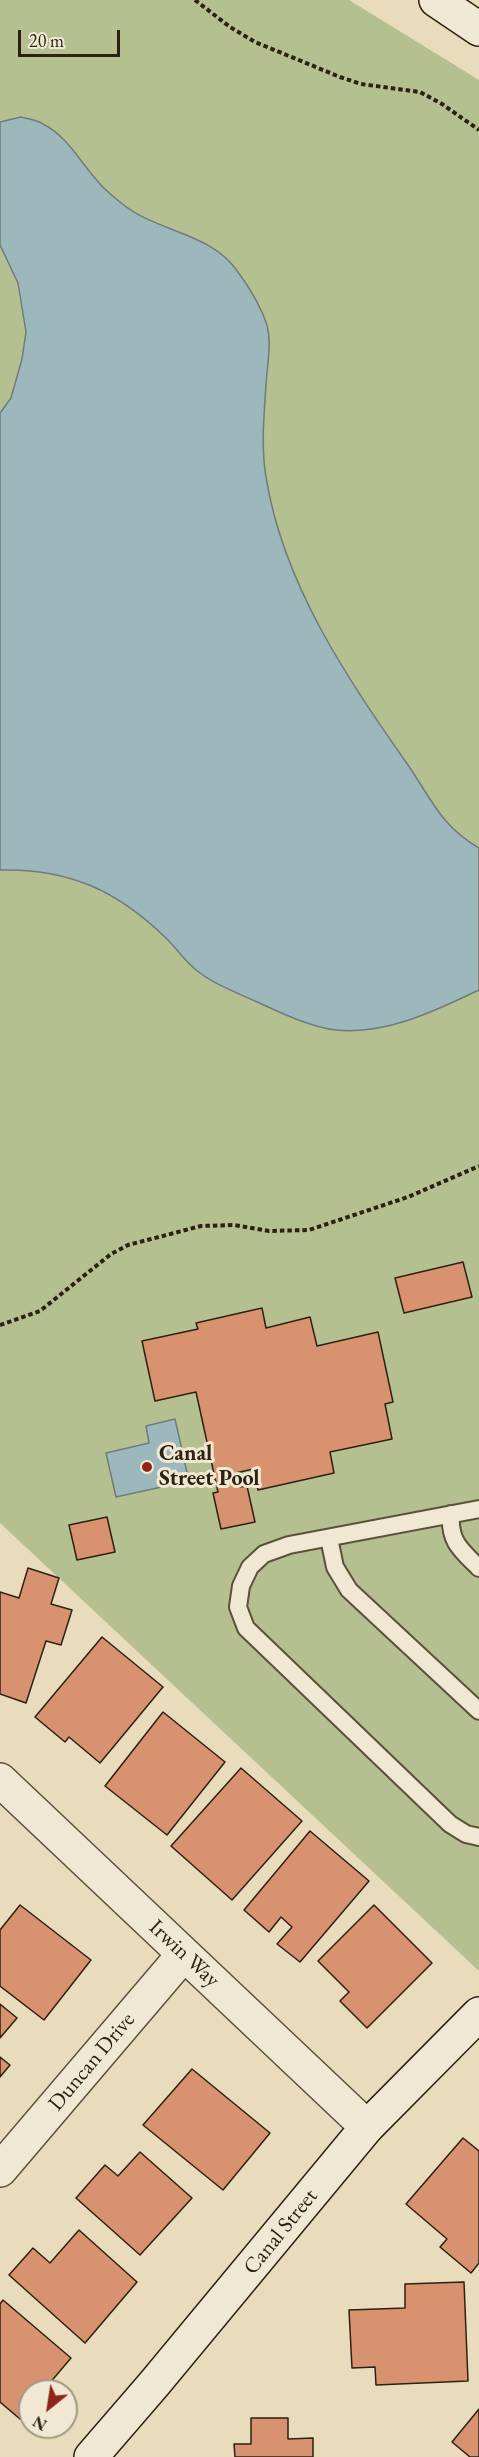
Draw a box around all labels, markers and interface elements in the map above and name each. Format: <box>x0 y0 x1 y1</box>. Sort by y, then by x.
scale bar <box>21 18 123 56</box>
text: 20 m <box>29 29 64 52</box>
place label: Canal Street Pool <box>159 1441 260 1492</box>
marker: Canal Street Pool <box>140 1460 154 1474</box>
street label: Irwin Way <box>143 1915 225 1993</box>
street label: Duncan Drive <box>43 2007 141 2117</box>
street label: Canal Street <box>238 2184 324 2280</box>
north arrow <box>18 2379 78 2439</box>
text: N <box>29 2411 51 2436</box>

